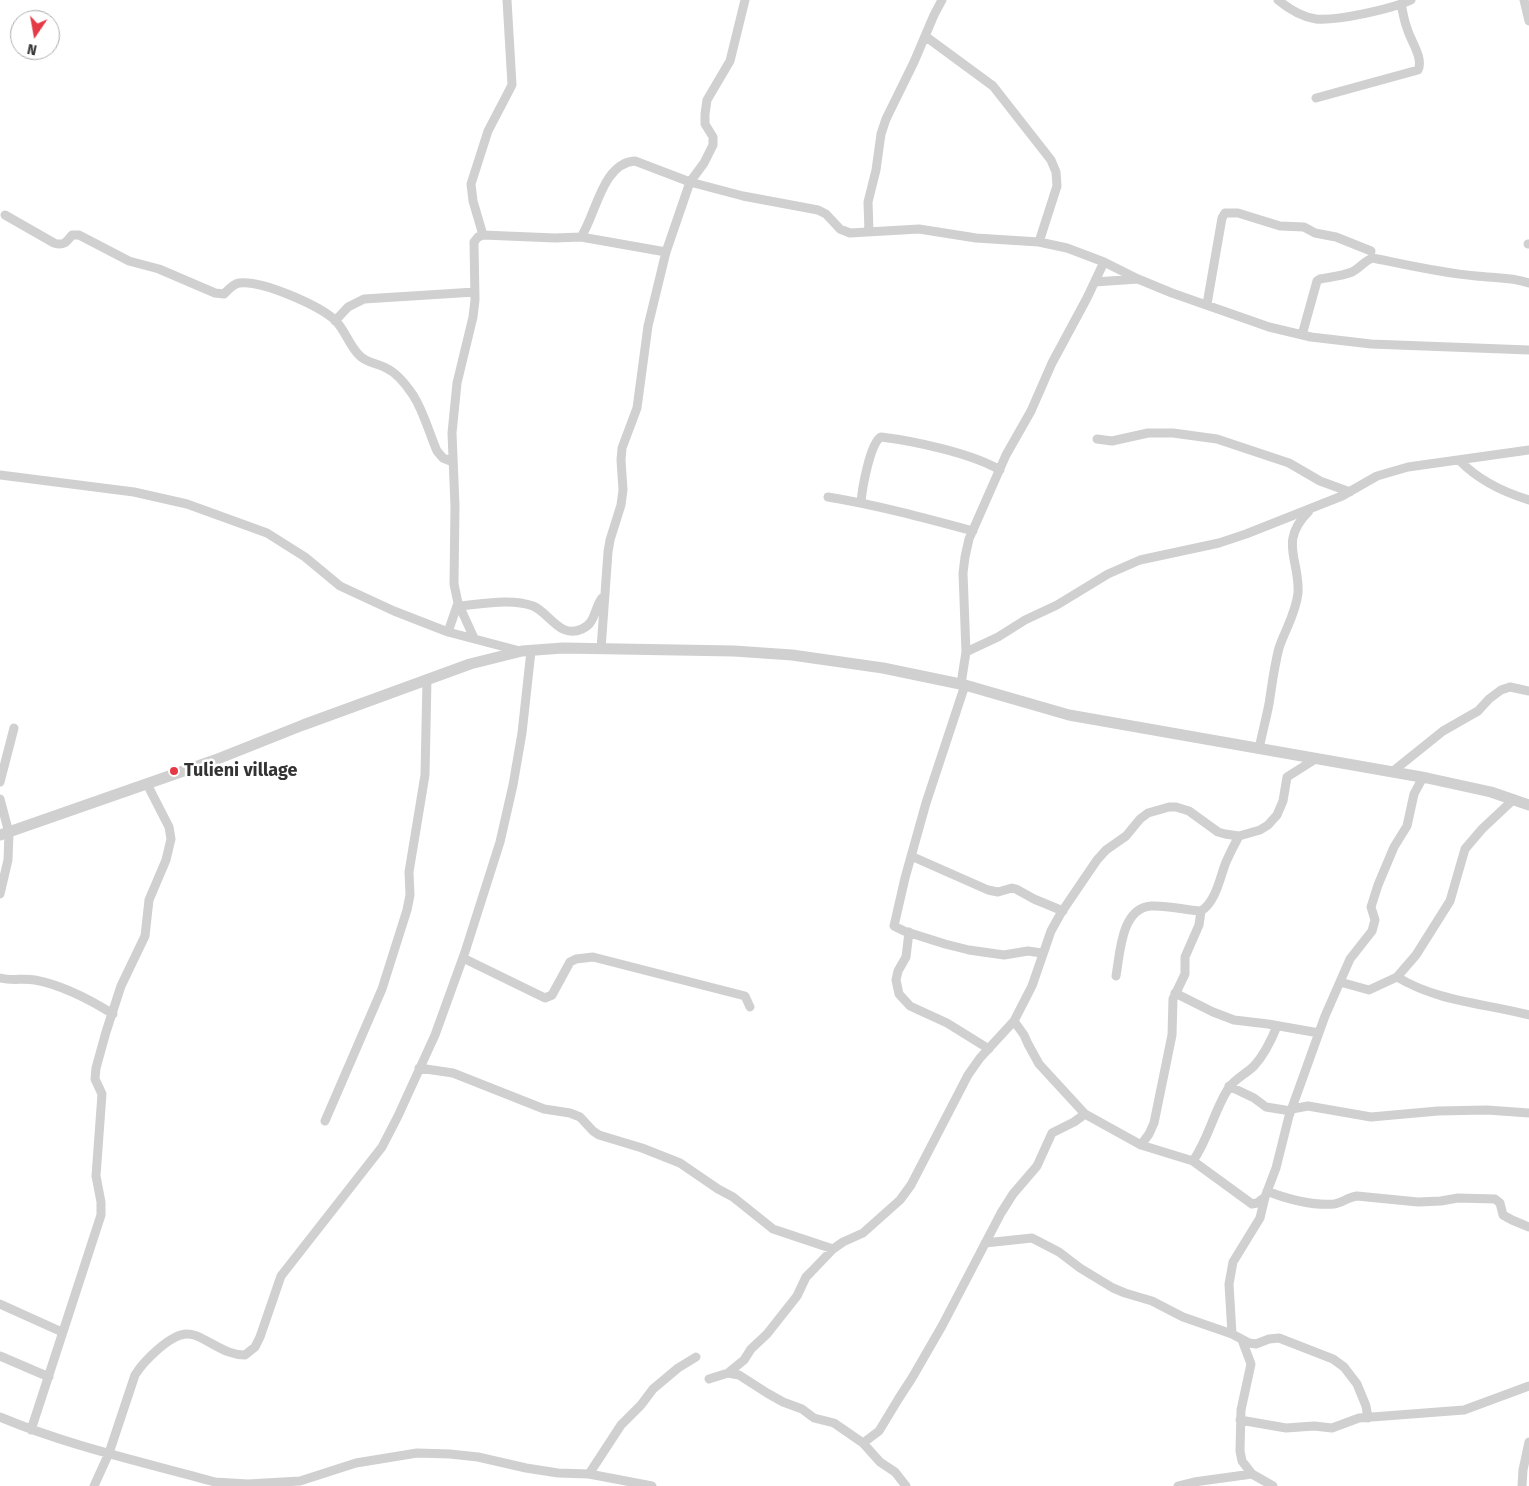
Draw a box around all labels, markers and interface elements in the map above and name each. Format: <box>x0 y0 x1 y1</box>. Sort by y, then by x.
north arrow <box>10 10 60 60</box>
text: N <box>26 40 38 58</box>
place label: Tulieni village <box>184 760 297 782</box>
marker: Tulieni village <box>168 765 180 777</box>

